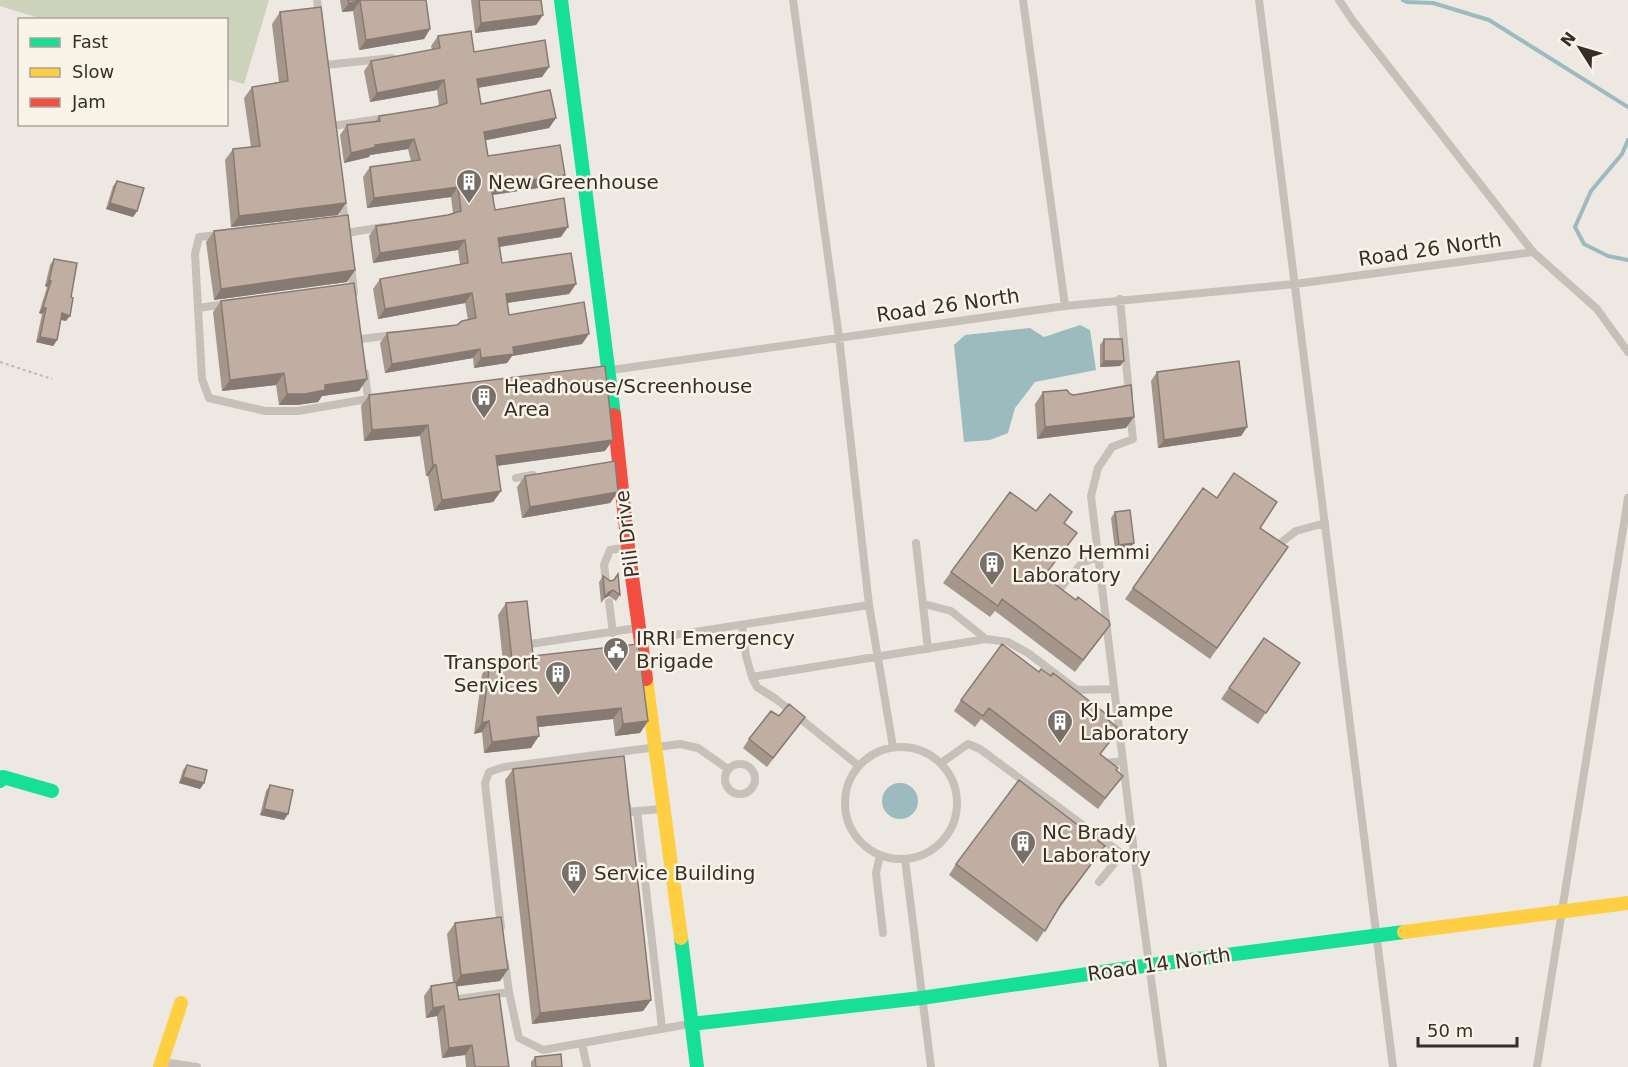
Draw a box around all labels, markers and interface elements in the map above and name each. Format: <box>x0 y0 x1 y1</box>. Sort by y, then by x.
legend <box>18 18 228 126</box>
north arrow <box>1550 18 1610 78</box>
text: N <box>1557 28 1580 50</box>
text: Fast <box>72 31 108 52</box>
text: Slow <box>72 61 114 82</box>
text: Jam <box>71 91 106 112</box>
building icon: New Greenhouse <box>454 167 484 205</box>
place label: New Greenhouse <box>488 170 659 194</box>
street label: Road 26 North <box>1357 227 1503 271</box>
street label: Road 26 North <box>875 283 1021 327</box>
place label: Headhouse/Screenhouse Area <box>504 374 752 421</box>
building icon: Headhouse/Screenhouse Area <box>469 382 499 420</box>
street label: Pili Drive <box>610 489 644 579</box>
place label: Kenzo Hemmi Laboratory <box>1012 540 1150 587</box>
building icon: Kenzo Hemmi Laboratory <box>977 549 1007 587</box>
place label: IRRI Emergency Brigade <box>636 626 795 673</box>
public building icon: IRRI Emergency Brigade <box>601 635 631 673</box>
place label: Transport Services <box>443 650 538 697</box>
building icon: Transport Services <box>543 659 573 697</box>
place label: KJ Lampe Laboratory <box>1080 698 1189 745</box>
building icon: KJ Lampe Laboratory <box>1045 707 1075 745</box>
place label: NC Brady Laboratory <box>1042 820 1151 867</box>
building icon: NC Brady Laboratory <box>1008 828 1038 866</box>
building icon: Service Building <box>559 858 589 896</box>
place label: Service Building <box>594 861 755 885</box>
street label: Road 14 North <box>1086 942 1232 986</box>
scale bar <box>1418 1010 1517 1048</box>
text: 50 m <box>1427 1020 1473 1041</box>

